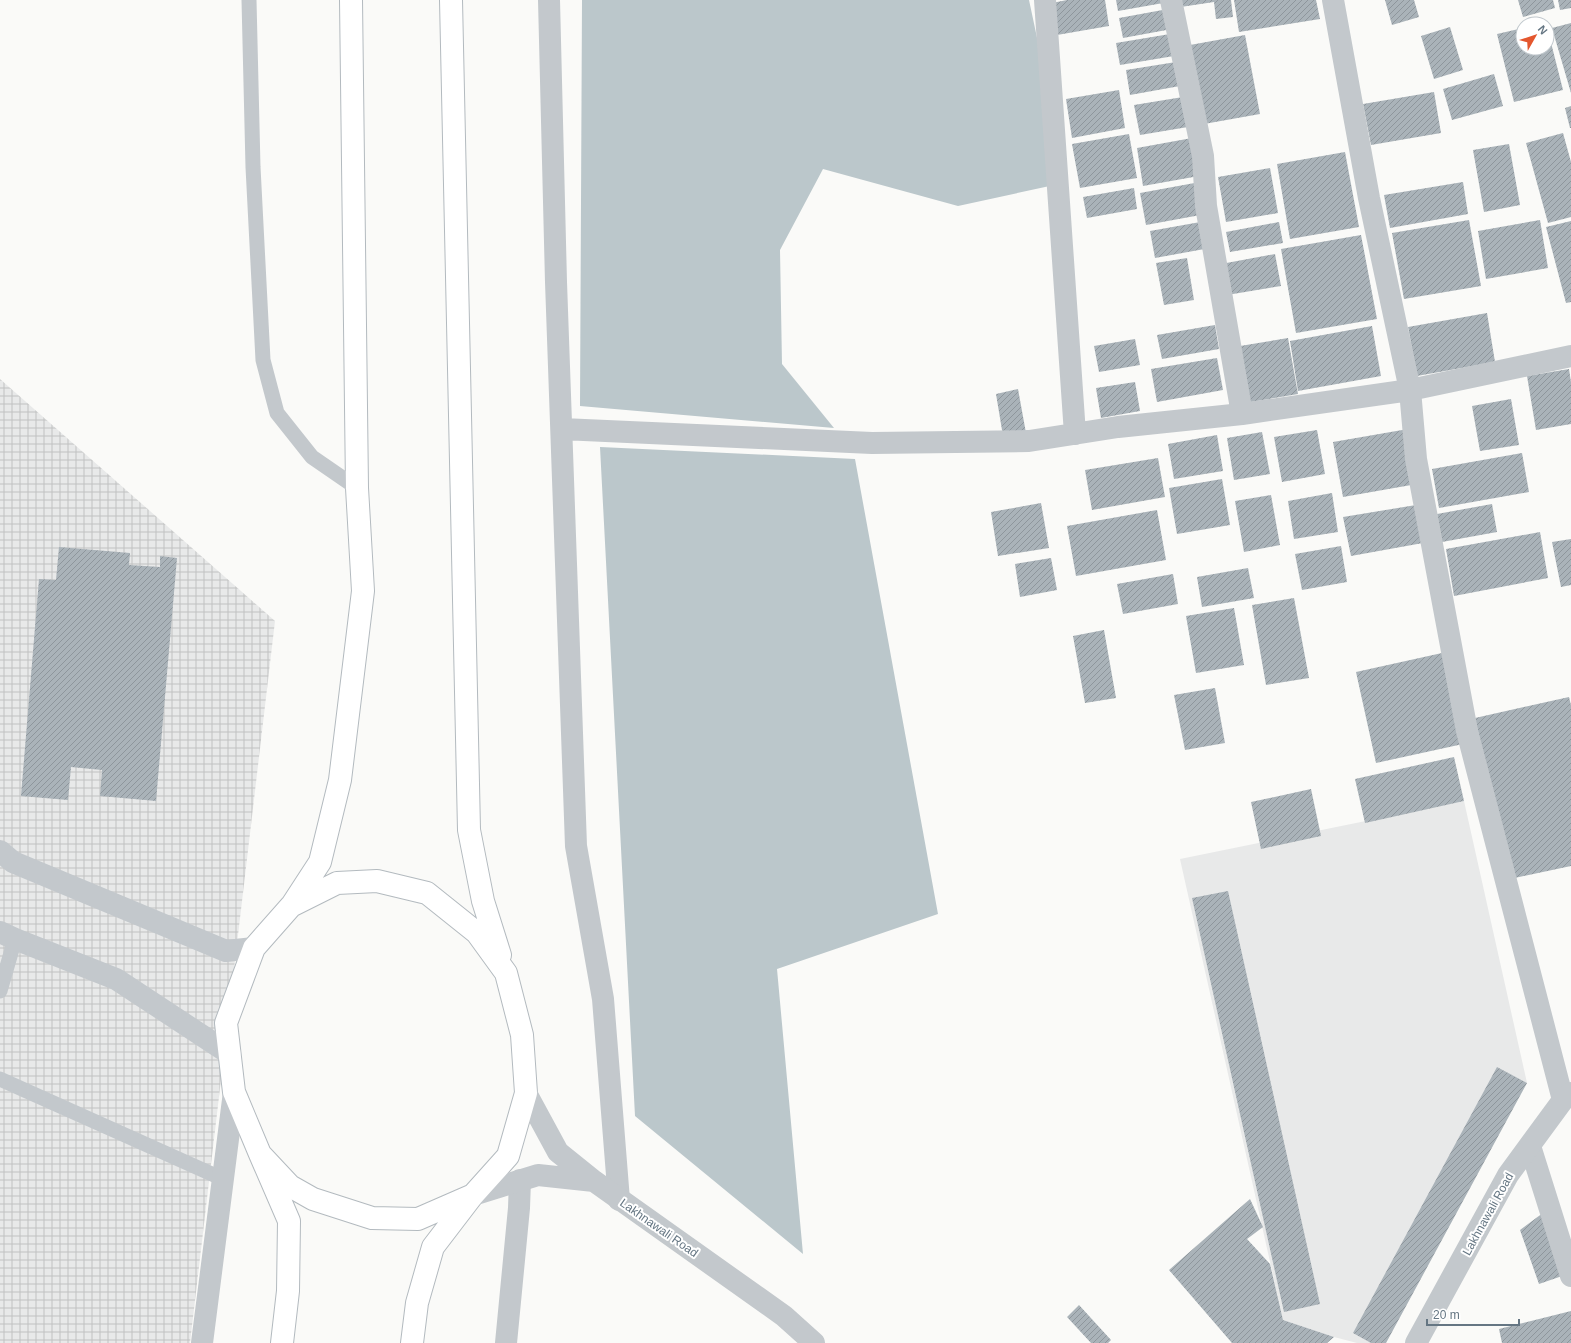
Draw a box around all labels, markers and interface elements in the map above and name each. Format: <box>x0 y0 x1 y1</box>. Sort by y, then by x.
north arrow <box>1515 16 1555 56</box>
text: N <box>1536 23 1550 37</box>
street label: Lakhnawali Road <box>1460 1170 1516 1258</box>
street label: Lakhnawali Road <box>617 1196 701 1260</box>
scale bar <box>1427 1301 1519 1327</box>
text: 20 m <box>1433 1308 1460 1322</box>

